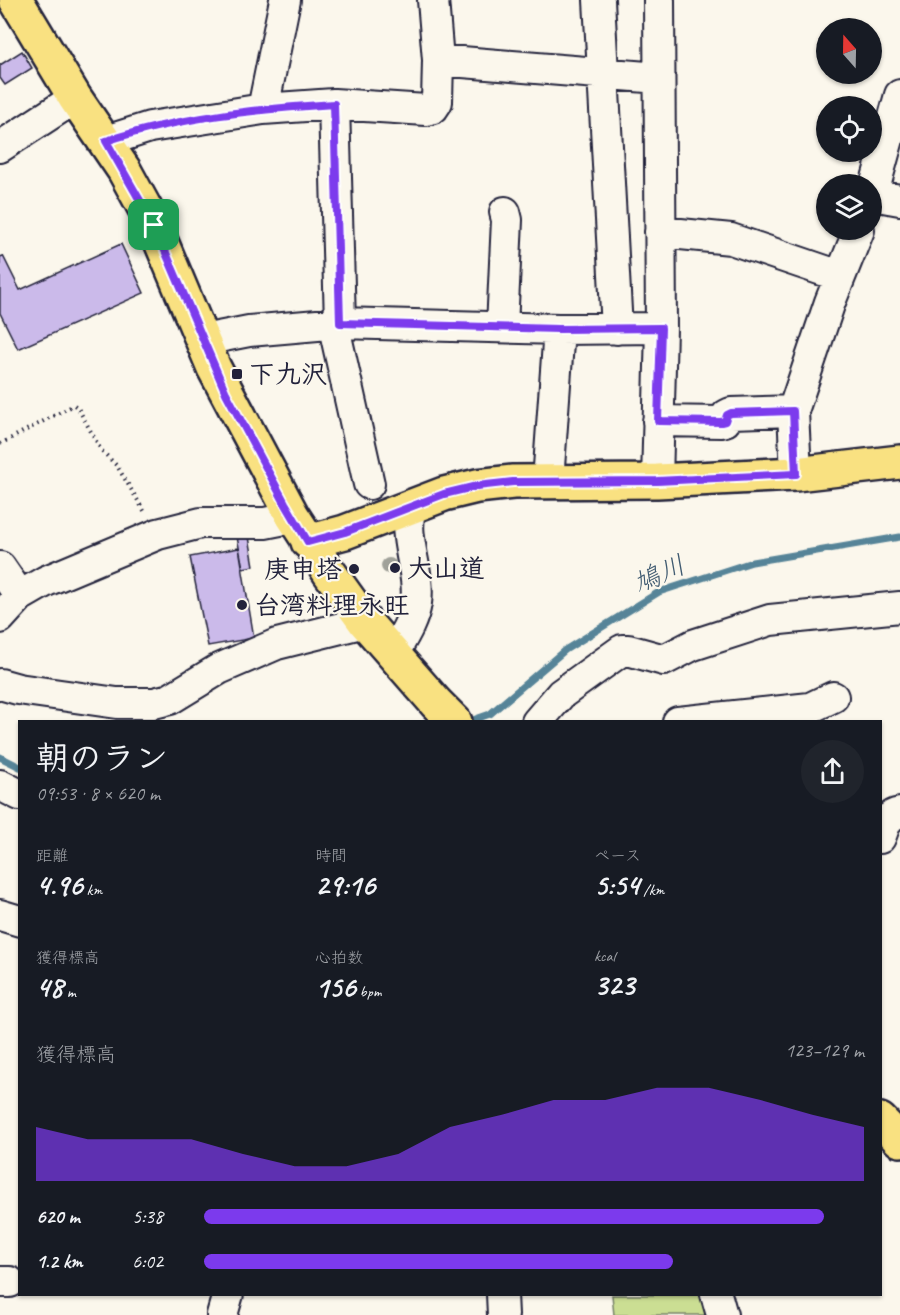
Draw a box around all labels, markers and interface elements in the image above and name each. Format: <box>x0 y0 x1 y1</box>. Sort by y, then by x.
north arrow <box>816 18 882 84</box>
map controls <box>816 18 882 240</box>
button: locate <box>816 96 882 162</box>
button: layers <box>816 174 882 240</box>
pin <box>128 199 179 250</box>
icon: arrive <box>137 208 170 241</box>
place label: 下九沢 <box>249 358 327 391</box>
marker: 下九沢 <box>230 367 244 381</box>
water label: 鳩川 <box>627 547 691 601</box>
place label: 大山道 <box>407 552 485 585</box>
place label: 庚申塔 <box>264 553 342 586</box>
marker: 大山道 <box>388 561 402 575</box>
marker: 庚申塔 <box>347 562 361 576</box>
place label: 台湾料理永旺 <box>254 589 410 622</box>
marker: 台湾料理永旺 <box>235 598 249 612</box>
text: 朝のラン <box>36 737 168 779</box>
button: share <box>801 740 864 803</box>
text: 09:53 · 8 × 620 m <box>36 781 160 806</box>
text: 距離 <box>36 846 68 866</box>
text: 時間 <box>315 846 347 866</box>
text: ペース <box>594 846 641 866</box>
text: 4.96 <box>36 866 83 904</box>
text: 29:16 <box>315 866 375 904</box>
text: 5:54 <box>594 866 639 904</box>
text: km <box>83 880 102 900</box>
text: /km <box>639 880 664 900</box>
text: kcal <box>594 946 615 966</box>
text: 獲得標高 <box>36 948 100 968</box>
text: 心拍数 <box>315 948 363 968</box>
text: 323 <box>594 966 635 1004</box>
text: 48 <box>36 968 63 1006</box>
text: 156 <box>315 968 356 1006</box>
text: m <box>63 982 76 1002</box>
text: bpm <box>356 982 382 1002</box>
text: 123–129 m <box>785 1038 864 1063</box>
text: 獲得標高 <box>36 1042 116 1067</box>
text: 620 m <box>36 1204 80 1229</box>
text: 5:38 <box>132 1204 163 1229</box>
text: 1.2 km <box>36 1249 83 1274</box>
text: 6:02 <box>132 1249 163 1274</box>

